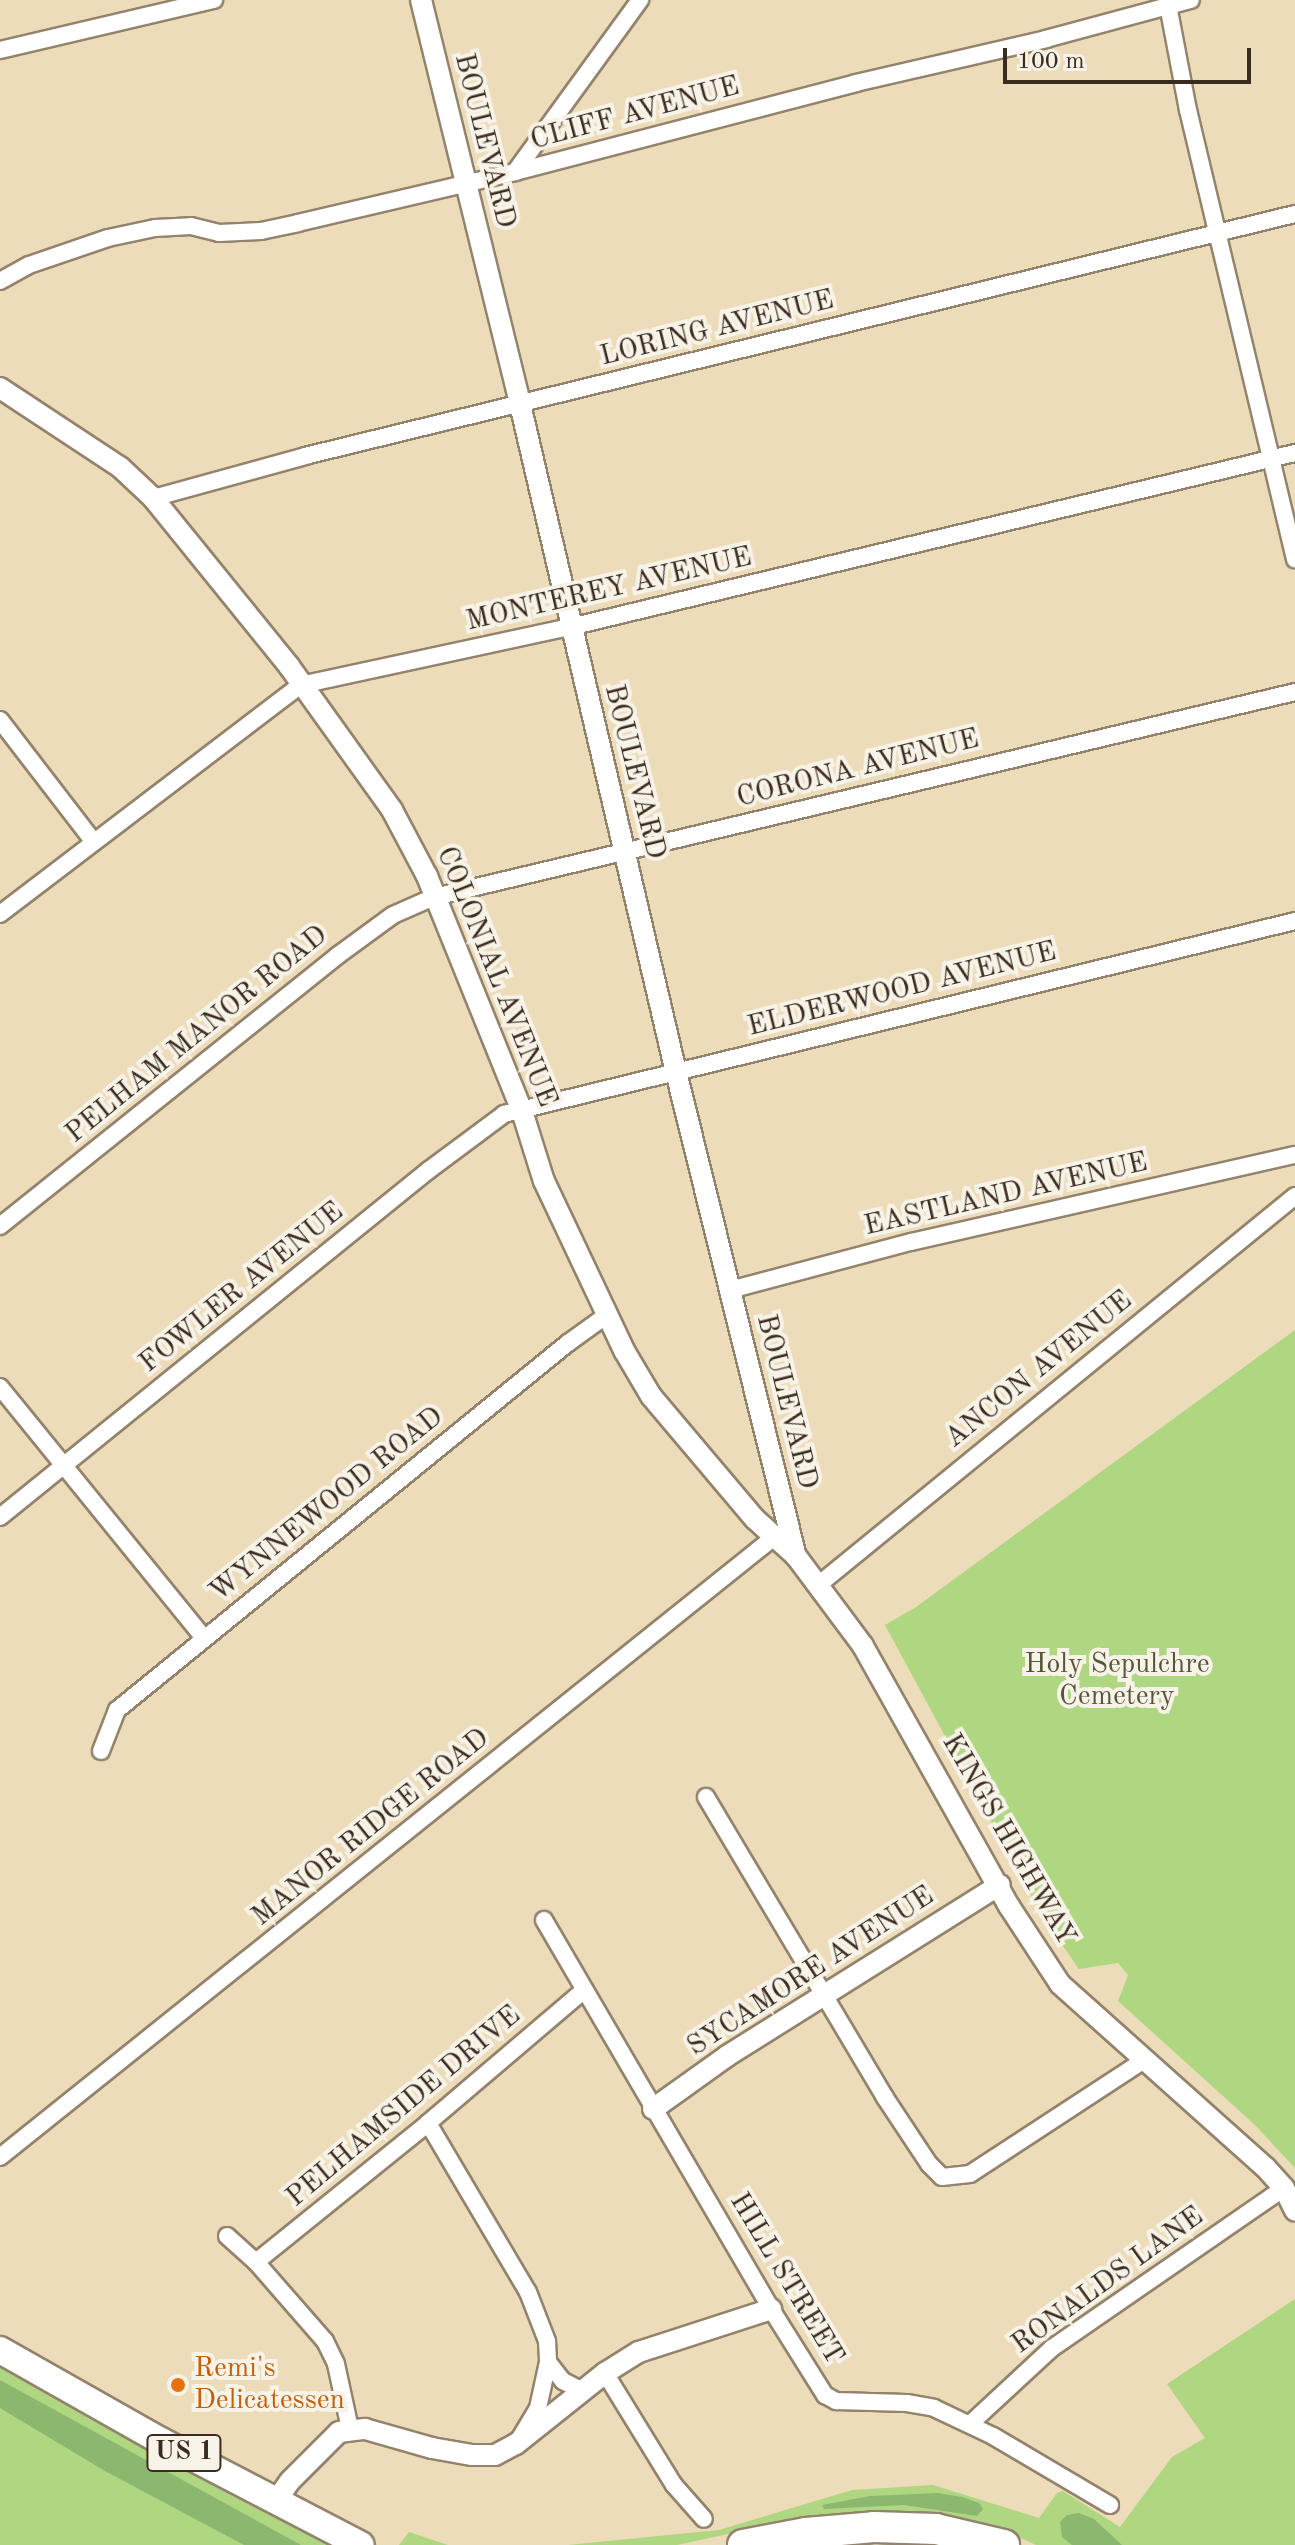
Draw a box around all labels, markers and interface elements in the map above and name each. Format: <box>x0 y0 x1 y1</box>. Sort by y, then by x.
scale bar <box>1007 32 1255 82</box>
street label: BOULEVARD <box>446 50 522 232</box>
text: 100 m <box>1017 50 1085 74</box>
street label: CLIFF AVENUE <box>527 70 743 158</box>
street label: LORING AVENUE <box>597 284 837 374</box>
street label: MONTEREY AVENUE <box>463 541 755 639</box>
street label: BOULEVARD <box>596 681 672 863</box>
street label: CORONA AVENUE <box>733 723 983 815</box>
street label: COLONIAL AVENUE <box>428 842 564 1112</box>
street label: PELHAM MANOR ROAD <box>59 919 335 1151</box>
street label: ELDERWOOD AVENUE <box>744 935 1060 1045</box>
street label: EASTLAND AVENUE <box>861 1146 1151 1244</box>
street label: FOWLER AVENUE <box>133 1195 351 1381</box>
street label: ANCON AVENUE <box>939 1284 1139 1456</box>
street label: BOULEVARD <box>748 1311 824 1493</box>
street label: WYNNEWOOD ROAD <box>203 1400 451 1610</box>
park label: Holy Sepulchre Cemetery <box>1024 1648 1210 1714</box>
street label: MANOR RIDGE ROAD <box>246 1722 496 1934</box>
street label: KINGS HIGHWAY <box>934 1728 1082 1952</box>
street label: SYCAMORE AVENUE <box>681 1880 941 2064</box>
street label: PELHAMSIDE DRIVE <box>280 1999 528 2215</box>
street label: HILL STREET <box>722 2187 850 2371</box>
street label: RONALDS LANE <box>1006 2200 1210 2362</box>
place label: Remi's Delicatessen <box>194 2352 345 2418</box>
marker: Remi's Delicatessen <box>169 2376 187 2394</box>
road number: US 1 <box>146 2431 222 2475</box>

